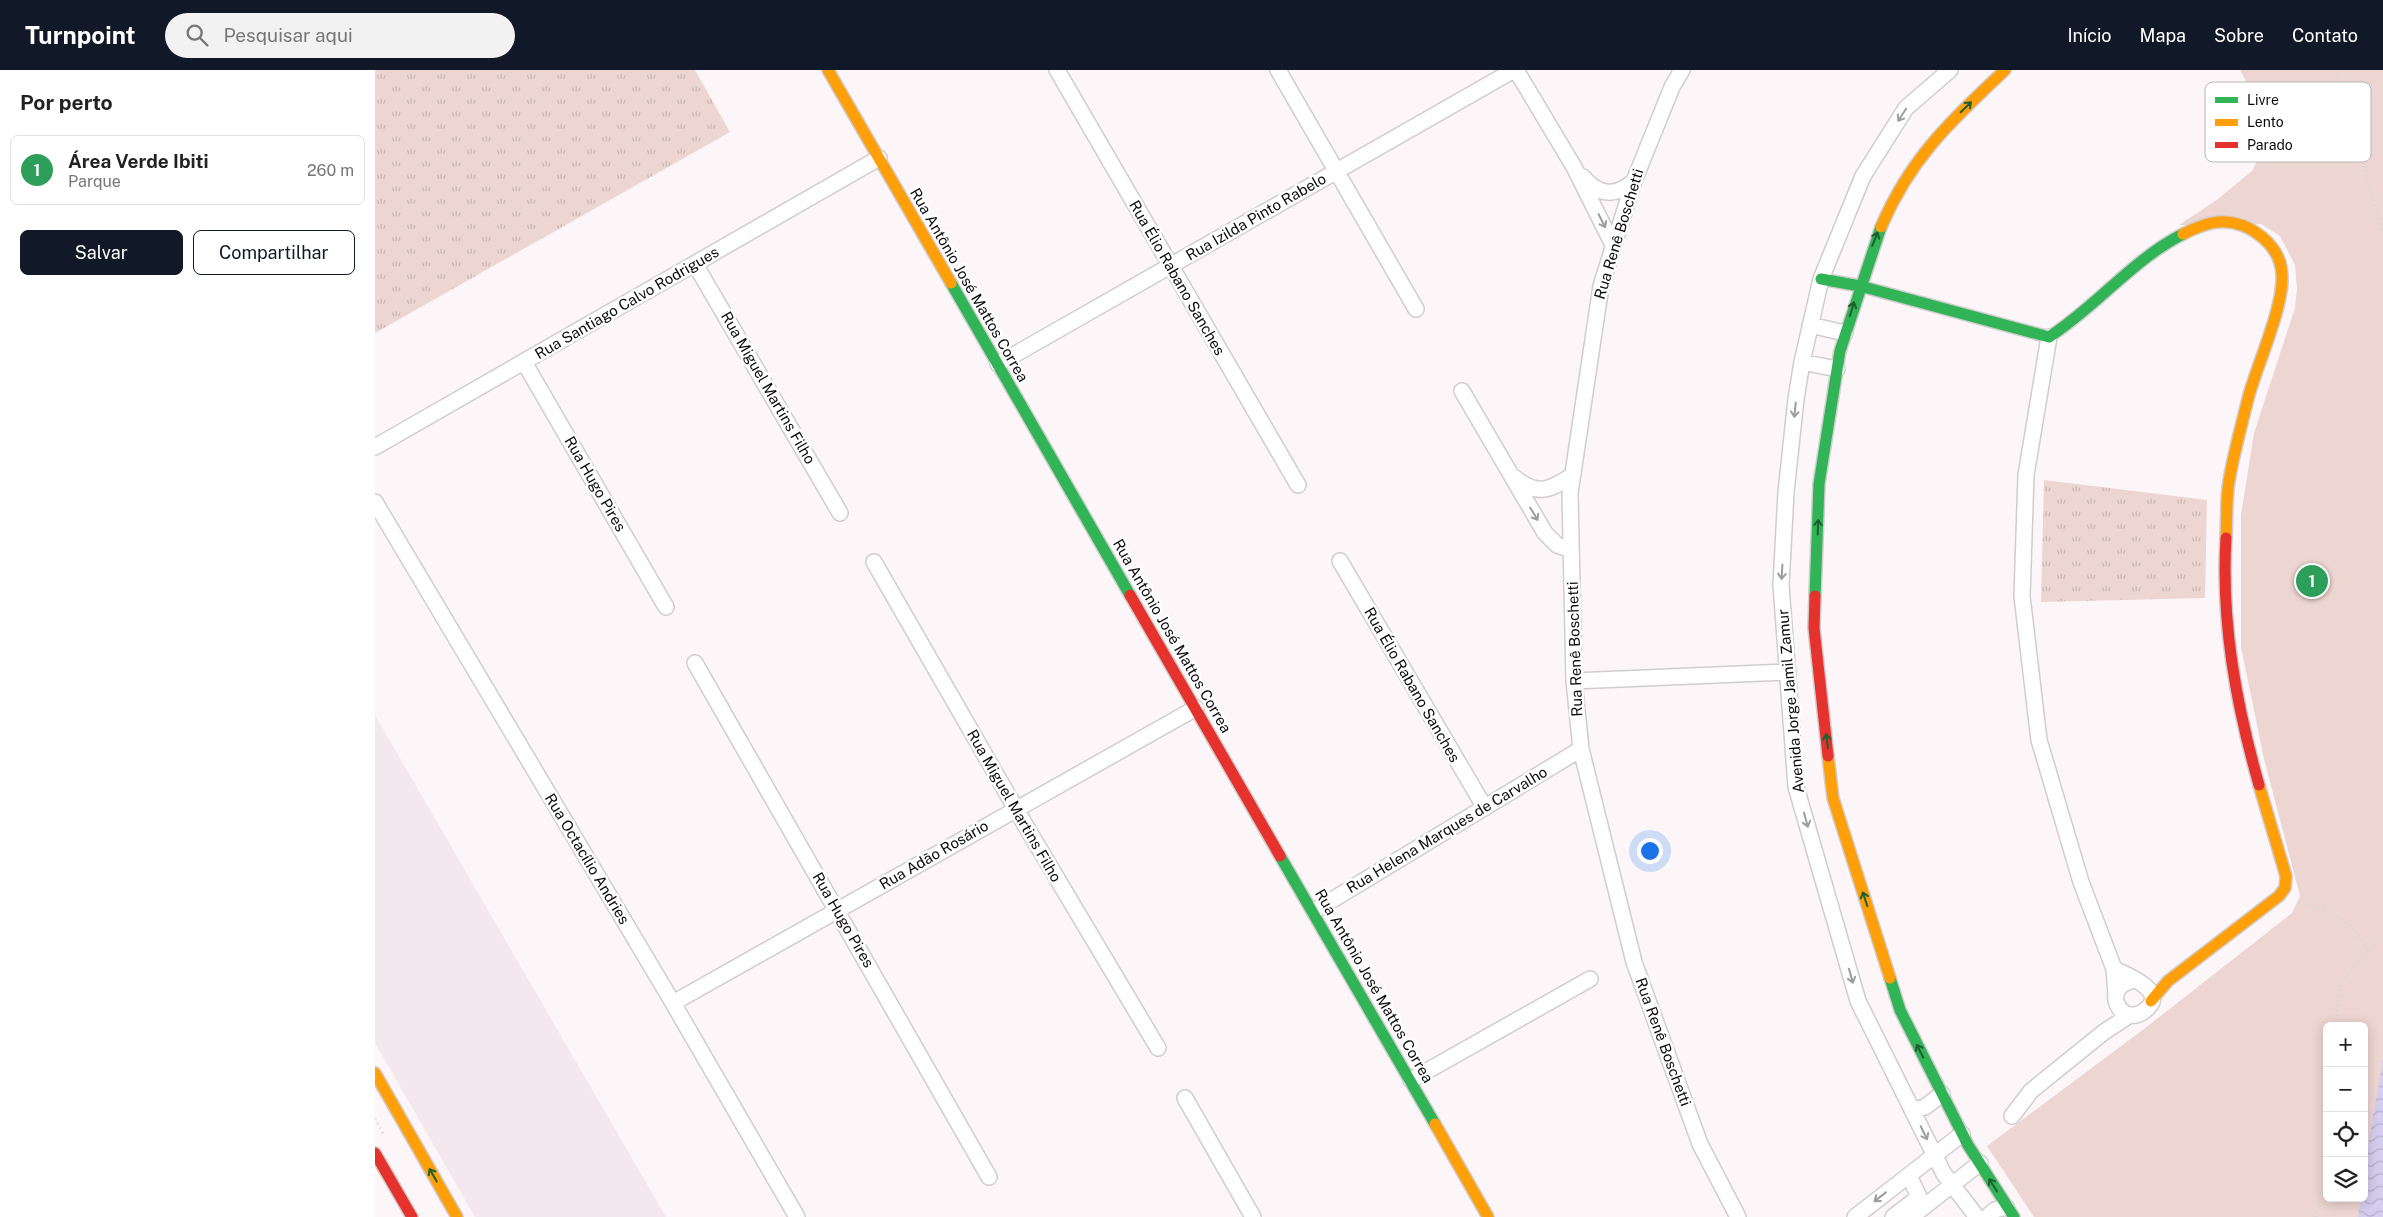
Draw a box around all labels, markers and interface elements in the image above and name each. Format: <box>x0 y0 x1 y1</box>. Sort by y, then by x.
search box <box>165 13 515 58</box>
text: Turnpoint <box>25 21 135 49</box>
icon: search <box>183 21 211 49</box>
text: Pesquisar aqui <box>223 24 353 46</box>
text: Início <box>2067 25 2112 46</box>
text: Mapa <box>2140 25 2186 46</box>
text: Sobre <box>2214 25 2264 46</box>
text: Contato <box>2292 25 2358 46</box>
legend <box>2205 82 2371 162</box>
text: Por perto <box>20 90 113 115</box>
text: Livre <box>2247 92 2279 108</box>
one-way arrow <box>1960 101 1972 113</box>
one-way arrow <box>1896 108 1907 122</box>
text: Lento <box>2247 114 2284 130</box>
text: Parado <box>2247 137 2293 153</box>
text: Área Verde Ibiti <box>68 150 209 172</box>
text: 1 <box>34 161 40 180</box>
text: 260 m <box>307 161 354 180</box>
street label: Rua Renê Boschetti <box>1591 167 1646 301</box>
street label: Rua Izilda Pinto Rabelo <box>1183 170 1329 264</box>
text: Parque <box>68 172 121 191</box>
street label: Rua Antônio José Mattos Correa <box>907 185 1032 385</box>
street label: Rua Élio Rabano Sanches <box>1126 197 1229 358</box>
one-way arrow <box>1598 213 1607 228</box>
button: Salvar <box>20 230 183 275</box>
button: Compartilhar <box>193 230 355 275</box>
one-way arrow <box>1872 232 1881 247</box>
street label: Rua Santiago Calvo Rodrigues <box>532 243 722 362</box>
one-way arrow <box>1848 302 1858 318</box>
street label: Rua Miguel Martins Filho <box>718 309 819 467</box>
one-way arrow <box>1790 402 1800 418</box>
street label: Rua Hugo Pires <box>561 433 630 534</box>
one-way arrow <box>1530 507 1540 521</box>
one-way arrow <box>1813 519 1822 535</box>
street label: Rua Antônio José Mattos Correa <box>1110 536 1235 736</box>
pin: 1 <box>2296 562 2328 600</box>
one-way arrow <box>1777 564 1787 580</box>
street label: Rua Renê Boschetti <box>1564 581 1585 717</box>
street label: Rua Élio Rabano Sanches <box>1361 604 1464 765</box>
street label: Avenida Jorge Jamil Zamur <box>1774 608 1807 794</box>
street label: Rua Miguel Martins Filho <box>964 727 1065 885</box>
one-way arrow <box>1822 734 1832 750</box>
street label: Rua Helena Marques de Carvalho <box>1343 763 1550 896</box>
street label: Rua Octacílio Andries <box>542 790 633 927</box>
one-way arrow <box>1801 812 1811 828</box>
street label: Rua Adão Rosário <box>876 817 991 893</box>
your location <box>1637 838 1663 864</box>
street label: Rua Hugo Pires <box>809 869 878 970</box>
street label: Rua Antônio José Mattos Correa <box>1312 886 1437 1086</box>
one-way arrow <box>1859 891 1869 907</box>
one-way arrow <box>1847 968 1857 984</box>
street label: Rua Renê Boschetti <box>1632 975 1695 1108</box>
map controls <box>2323 1022 2368 1202</box>
button: + <box>2323 1022 2368 1067</box>
one-way arrow <box>1915 1044 1924 1059</box>
button: − <box>2323 1067 2368 1112</box>
button: locate <box>2323 1112 2368 1157</box>
one-way arrow <box>1919 1125 1929 1140</box>
button: layers <box>2323 1157 2368 1202</box>
one-way arrow <box>428 1167 438 1182</box>
one-way arrow <box>1988 1178 1998 1192</box>
one-way arrow <box>1874 1192 1887 1203</box>

